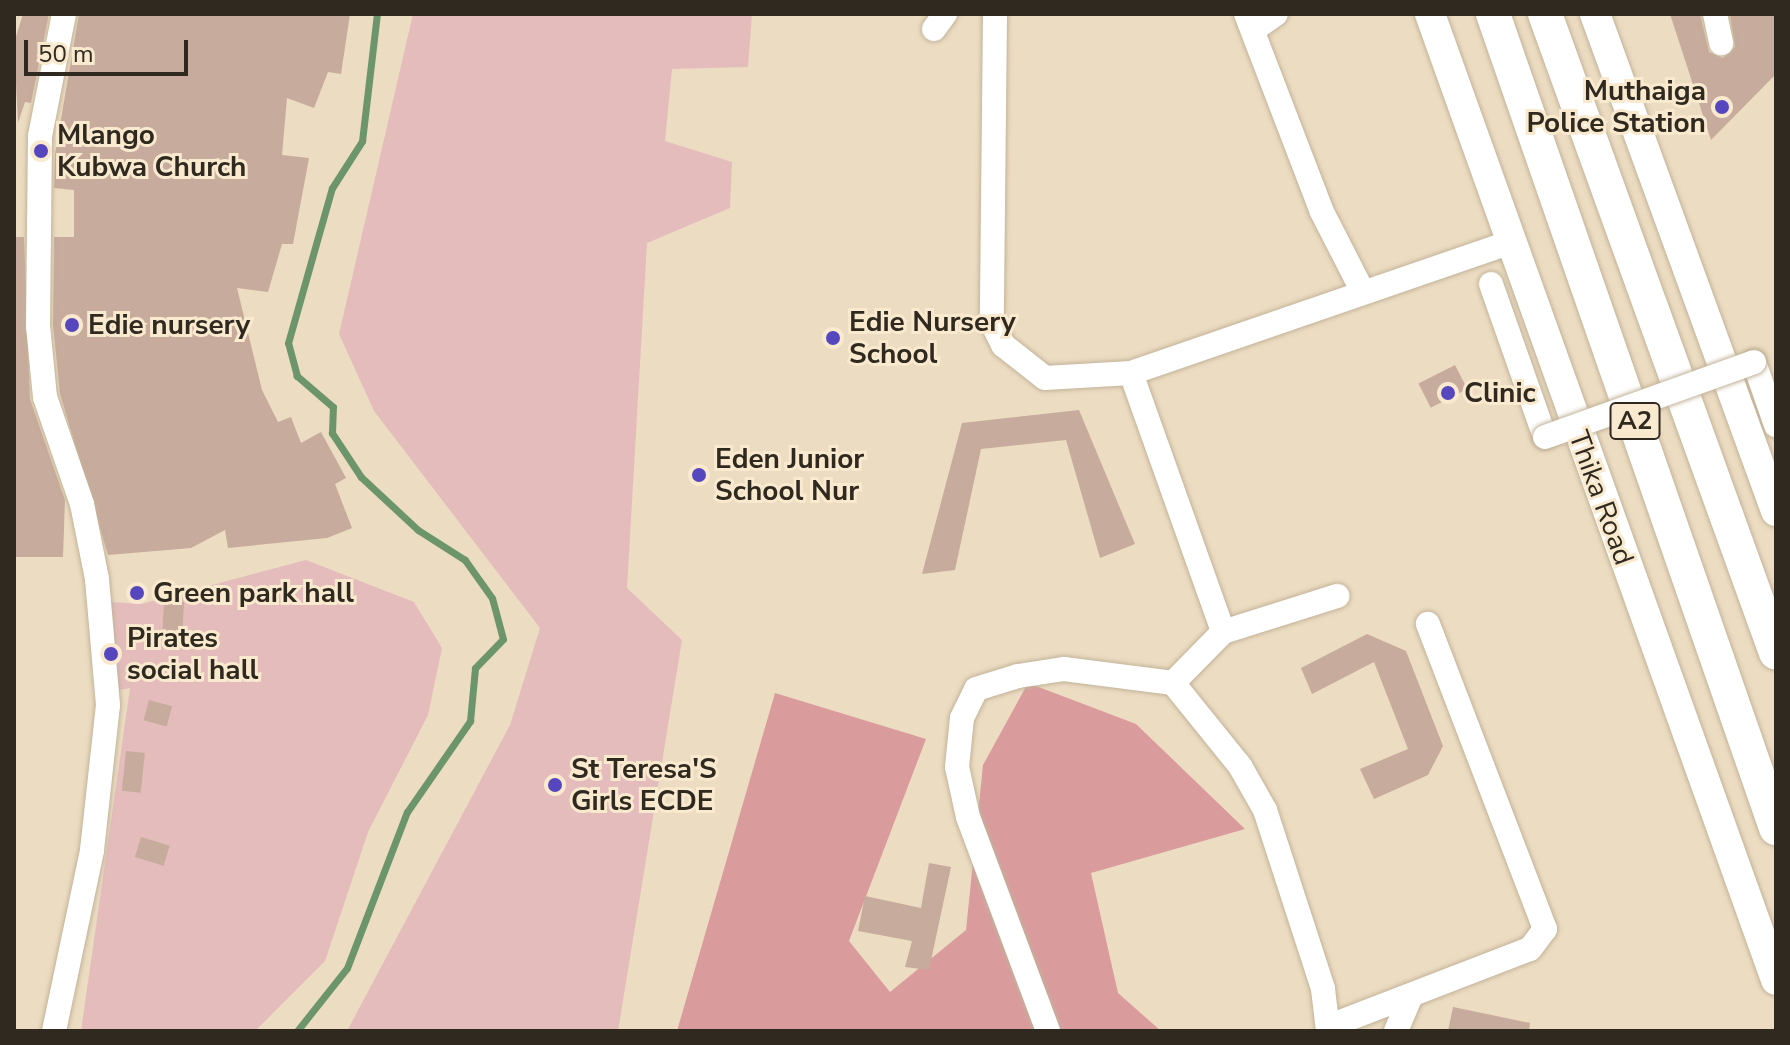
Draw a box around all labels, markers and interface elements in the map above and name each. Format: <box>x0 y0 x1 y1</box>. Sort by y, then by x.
scale bar <box>28 24 192 74</box>
text: 50 m <box>38 38 94 70</box>
place label: Muthaiga Police Station <box>1527 74 1706 140</box>
marker: Muthaiga Police Station <box>1713 98 1731 116</box>
place label: Mlango Kubwa Church <box>57 118 246 184</box>
marker: Mlango Kubwa Church <box>32 142 50 160</box>
place label: Edie Nursery School <box>849 305 1016 371</box>
place label: Edie nursery <box>88 308 250 342</box>
marker: Edie nursery <box>63 316 81 334</box>
marker: Edie Nursery School <box>824 329 842 347</box>
place label: Clinic <box>1464 376 1536 410</box>
marker: Clinic <box>1439 384 1457 402</box>
road number: A2 <box>1609 399 1661 443</box>
street label: Thika Road <box>1561 426 1641 570</box>
place label: Eden Junior School Nur <box>715 442 864 508</box>
marker: Eden Junior School Nur <box>690 466 708 484</box>
place label: Green park hall <box>153 576 354 610</box>
marker: Green park hall <box>128 584 146 602</box>
place label: Pirates social hall <box>127 621 259 687</box>
marker: Pirates social hall <box>102 645 120 663</box>
place label: St Teresa'S Girls ECDE <box>571 752 717 818</box>
marker: St Teresa'S Girls ECDE <box>546 776 564 794</box>

